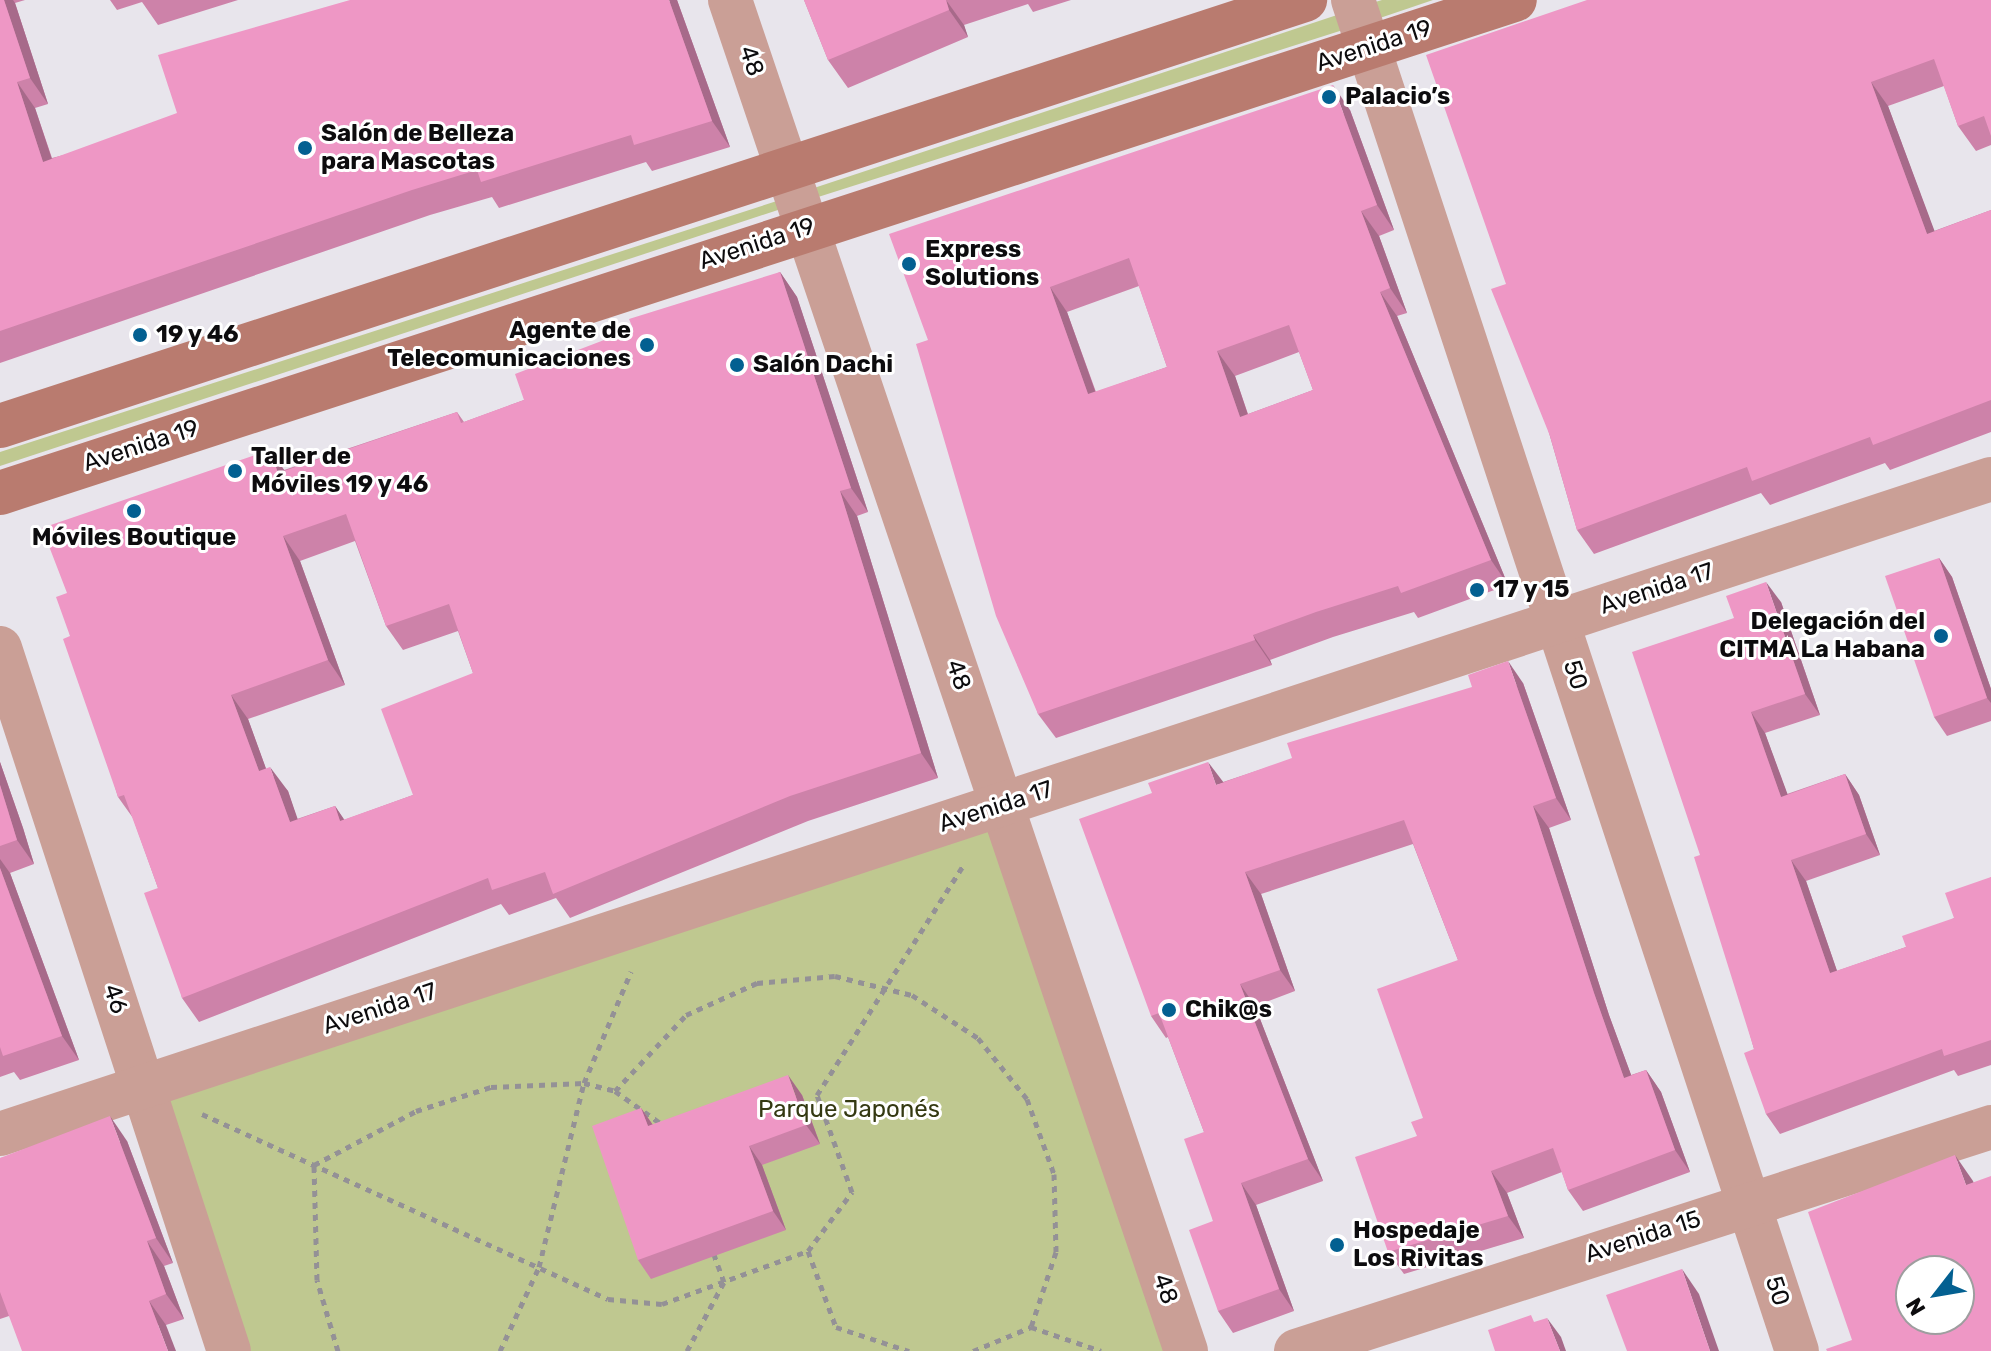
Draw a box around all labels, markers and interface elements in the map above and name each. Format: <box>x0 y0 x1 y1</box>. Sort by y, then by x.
street label: Avenida 19 <box>1313 14 1435 78</box>
street label: 48 <box>732 42 770 80</box>
place label: Palacio’s <box>1345 83 1450 111</box>
marker: Palacio’s <box>1320 88 1338 106</box>
place label: Salón de Belleza para Mascotas <box>321 120 514 176</box>
marker: Salón de Belleza para Mascotas <box>296 139 314 157</box>
street label: Avenida 19 <box>696 212 818 276</box>
place label: Express Solutions <box>925 236 1039 292</box>
marker: Express Solutions <box>900 255 918 273</box>
place label: Agente de Telecomunicaciones <box>387 317 631 373</box>
place label: 19 y 46 <box>156 321 240 349</box>
marker: 19 y 46 <box>131 326 149 344</box>
marker: Agente de Telecomunicaciones <box>638 336 656 354</box>
place label: Salón Dachi <box>753 351 893 379</box>
marker: Salón Dachi <box>728 356 746 374</box>
street label: Avenida 19 <box>80 414 202 478</box>
place label: Taller de Móviles 19 y 46 <box>251 443 430 499</box>
marker: Taller de Móviles 19 y 46 <box>226 462 244 480</box>
marker: Móviles Boutique <box>125 502 143 520</box>
place label: Móviles Boutique <box>32 524 236 552</box>
street label: Avenida 17 <box>1596 557 1718 621</box>
place label: 17 y 15 <box>1493 576 1571 604</box>
marker: 17 y 15 <box>1468 581 1486 599</box>
place label: Delegación del CITMA La Habana <box>1719 608 1925 664</box>
marker: Delegación del CITMA La Habana <box>1932 627 1950 645</box>
street label: 48 <box>939 656 977 694</box>
street label: 50 <box>1557 657 1593 693</box>
street label: Avenida 17 <box>935 775 1057 839</box>
street label: Avenida 17 <box>319 977 441 1041</box>
street label: 46 <box>97 981 133 1017</box>
place label: Chik@s <box>1185 996 1272 1024</box>
marker: Chik@s <box>1160 1001 1178 1019</box>
park label: Parque Japonés <box>758 1096 940 1124</box>
street label: Avenida 15 <box>1582 1205 1704 1269</box>
place label: Hospedaje Los Rivitas <box>1353 1217 1483 1273</box>
marker: Hospedaje Los Rivitas <box>1328 1236 1346 1254</box>
north arrow <box>1895 1255 1975 1335</box>
street label: 48 <box>1146 1270 1184 1308</box>
street label: 50 <box>1759 1273 1795 1309</box>
text: N <box>1900 1293 1931 1320</box>

